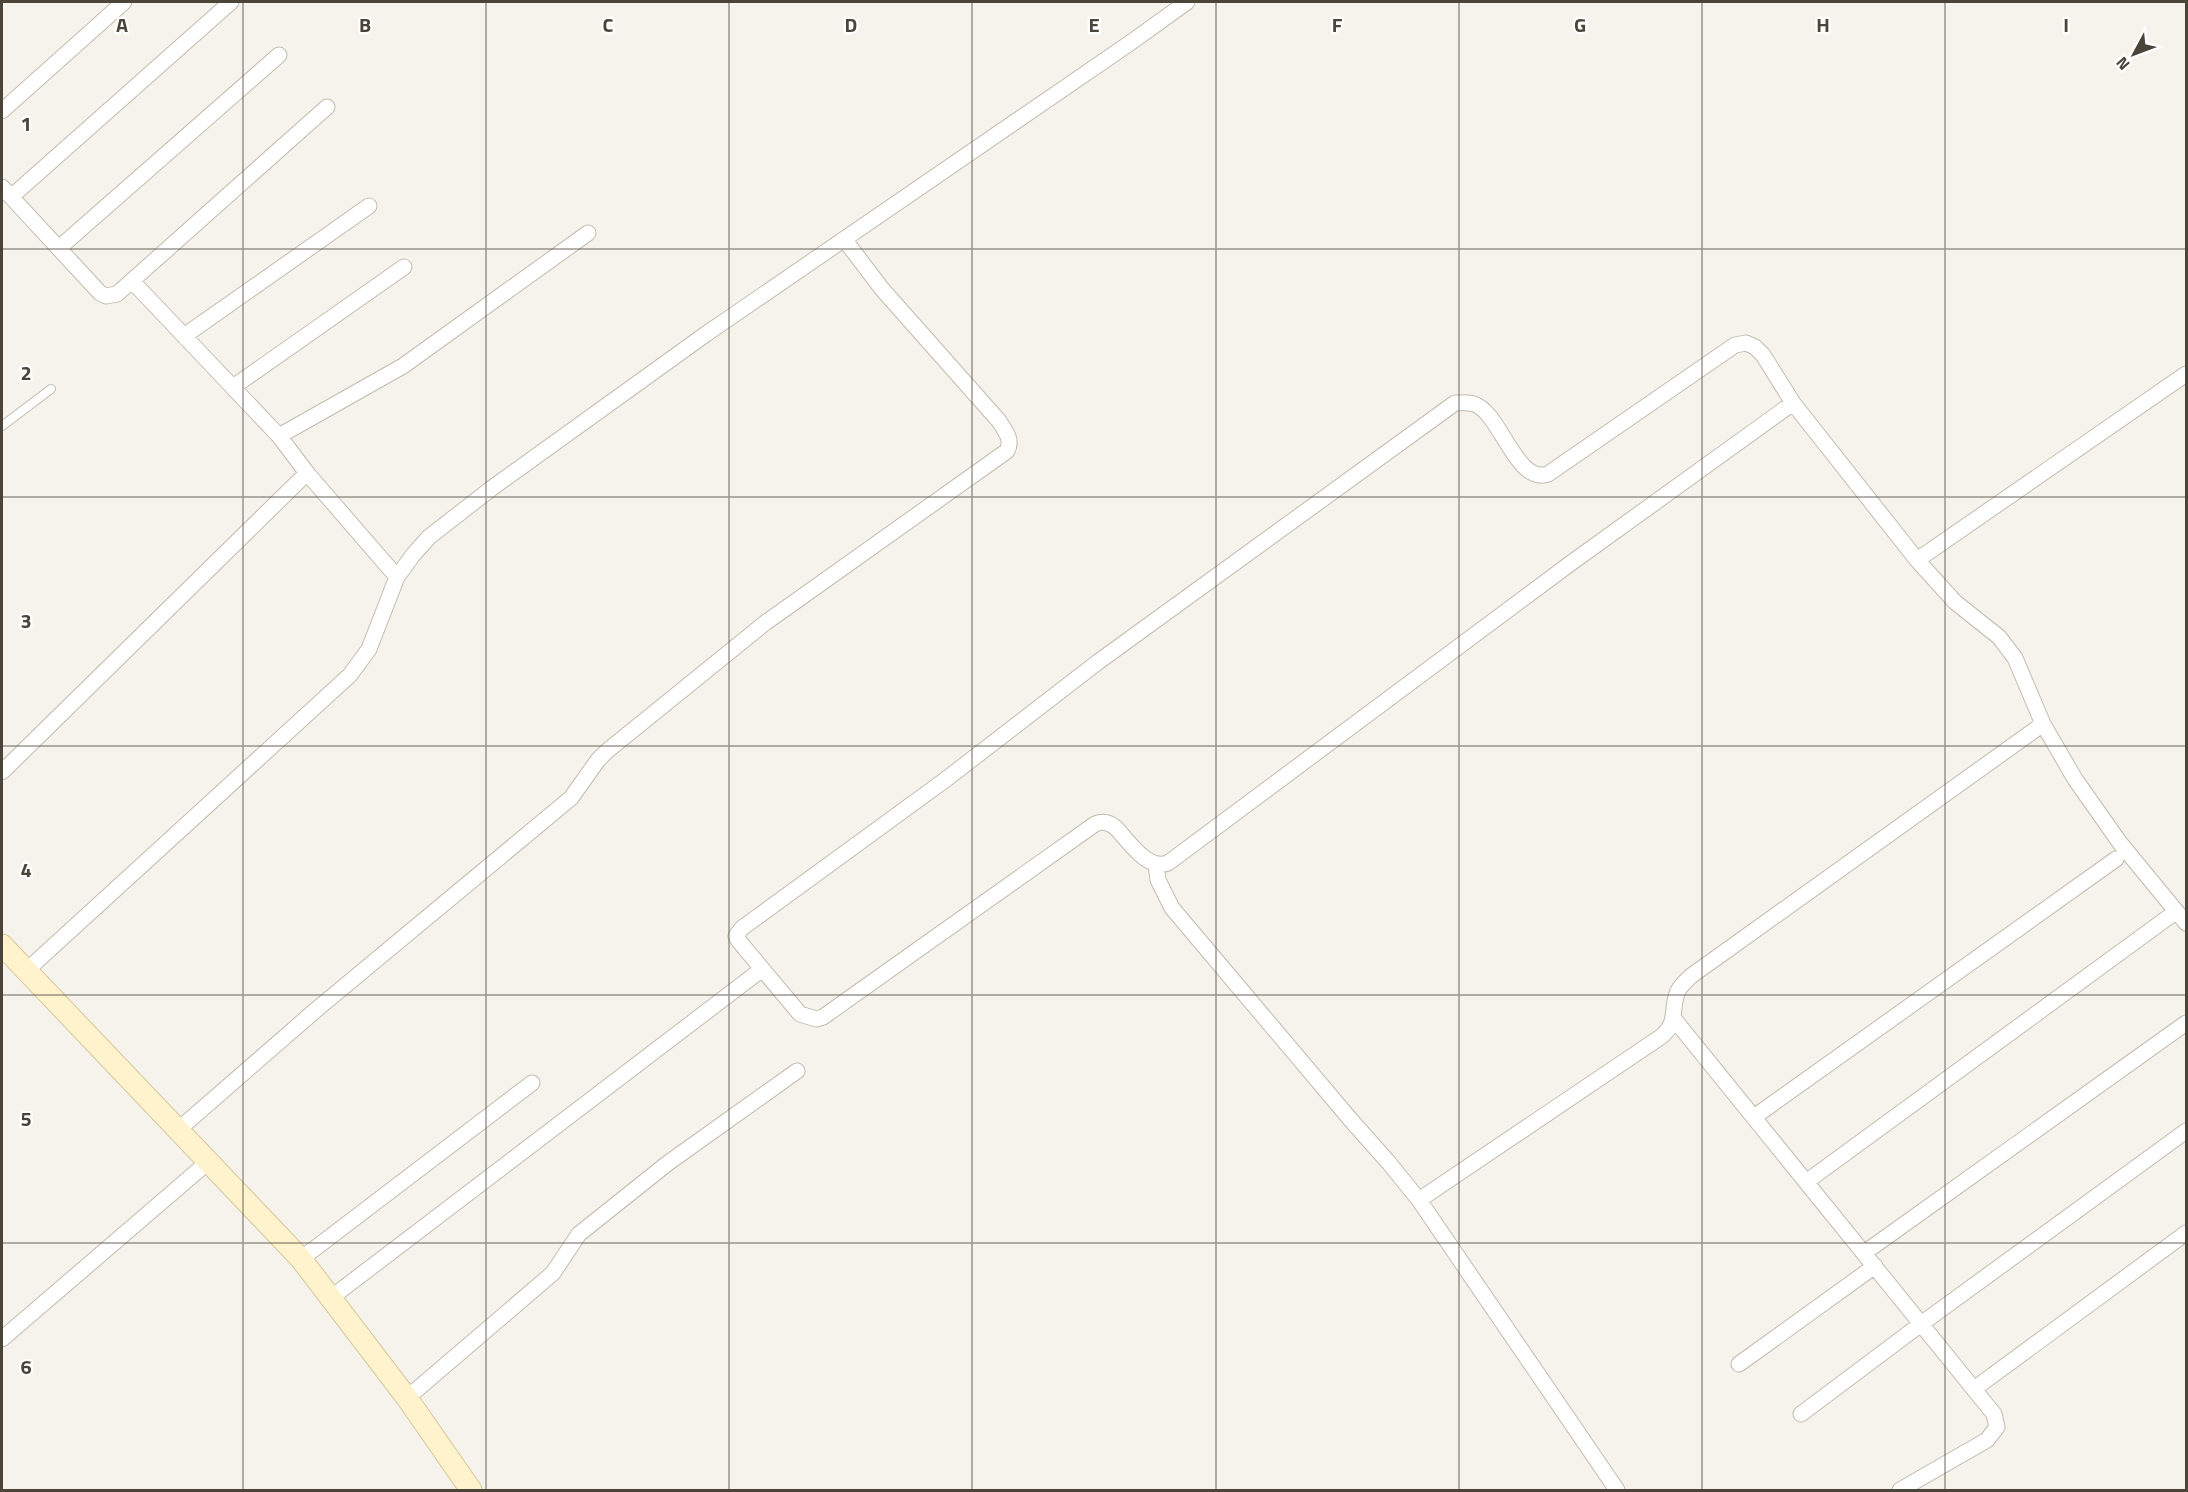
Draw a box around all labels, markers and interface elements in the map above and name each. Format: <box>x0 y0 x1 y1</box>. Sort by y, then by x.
text: A <box>116 9 128 40</box>
text: B <box>359 9 371 40</box>
text: C <box>603 9 614 40</box>
text: D <box>845 9 857 40</box>
text: E <box>1088 9 1100 40</box>
text: F <box>1332 9 1343 40</box>
text: G <box>1574 9 1586 40</box>
text: H <box>1816 9 1830 40</box>
text: I <box>2063 9 2069 40</box>
north arrow <box>2104 24 2164 84</box>
text: N <box>2110 52 2135 76</box>
text: 1 <box>20 108 32 139</box>
text: 2 <box>20 357 32 388</box>
text: 3 <box>20 605 32 636</box>
text: 4 <box>20 854 32 885</box>
text: 5 <box>20 1103 32 1134</box>
text: 6 <box>20 1351 32 1382</box>

